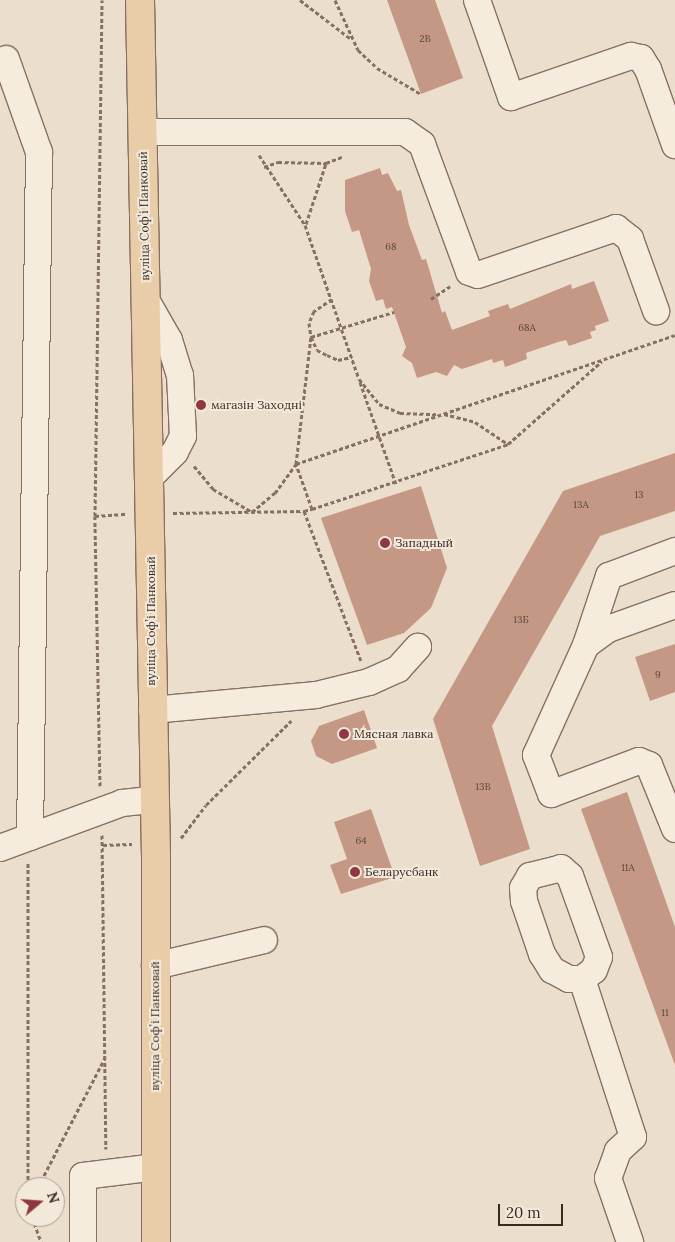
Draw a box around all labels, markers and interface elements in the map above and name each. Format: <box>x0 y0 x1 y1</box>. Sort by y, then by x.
house number: 2В <box>419 33 431 45</box>
street label: вуліца Софʼі Панковай <box>136 151 152 281</box>
house number: 68 <box>385 241 397 253</box>
house number: 68А <box>518 322 536 334</box>
place label: магазін Заходні <box>211 398 302 412</box>
marker: магазін Заходні <box>195 399 207 411</box>
house number: 13 <box>634 489 644 501</box>
house number: 13А <box>573 499 589 511</box>
place label: Западный <box>395 536 453 550</box>
marker: Западный <box>379 537 391 549</box>
street label: вуліца Софʼі Панковай <box>144 556 158 686</box>
house number: 13Б <box>513 614 529 626</box>
house number: 9 <box>655 669 661 681</box>
place label: Мясная лавка <box>354 727 433 741</box>
marker: Мясная лавка <box>338 728 350 740</box>
house number: 13В <box>475 781 491 793</box>
house number: 64 <box>355 835 367 847</box>
house number: 11А <box>621 862 635 874</box>
place label: Беларусбанк <box>365 865 439 879</box>
marker: Беларусбанк <box>349 866 361 878</box>
street label: вуліца Софʼі Панковай <box>148 961 162 1091</box>
house number: 11 <box>661 1007 669 1019</box>
north arrow <box>15 1177 65 1227</box>
text: N <box>43 1190 64 1206</box>
scale bar <box>500 1194 565 1226</box>
text: 20 m <box>506 1203 541 1222</box>

